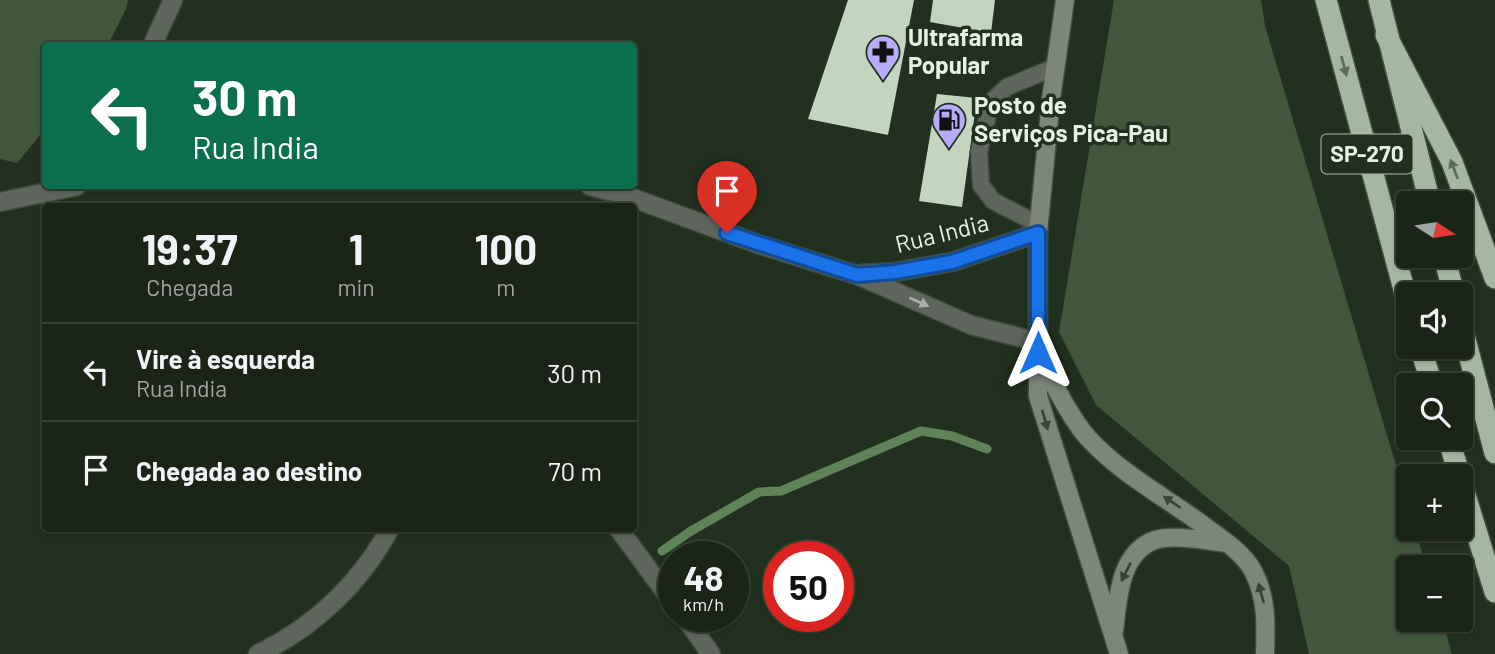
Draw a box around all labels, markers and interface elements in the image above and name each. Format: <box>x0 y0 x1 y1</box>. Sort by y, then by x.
place label: Ultrafarma Popular <box>908 22 1023 79</box>
pharmacy icon: Ultrafarma Popular <box>864 33 902 82</box>
one-way arrow <box>1339 56 1349 77</box>
text: 30 m <box>192 67 297 126</box>
icon: left <box>77 70 168 161</box>
place label: Posto de Serviços Pica-Pau <box>974 90 1168 147</box>
fuel station icon: Posto de Serviços Pica-Pau <box>930 101 968 150</box>
text: Rua India <box>192 127 319 165</box>
road number: SP-270 <box>1322 134 1412 174</box>
one-way arrow <box>1449 158 1460 179</box>
pin <box>697 161 757 233</box>
icon: arrive <box>708 172 746 210</box>
north arrow <box>1396 191 1474 268</box>
map controls <box>1396 191 1473 632</box>
street label: Rua India <box>892 207 991 258</box>
text: 19:37 <box>142 223 238 273</box>
text: 1 <box>349 223 364 273</box>
text: 100 <box>474 223 537 273</box>
text: Chegada <box>146 273 233 301</box>
text: min <box>337 273 375 301</box>
text: m <box>496 273 515 301</box>
button: sound <box>1396 282 1473 359</box>
one-way arrow <box>909 296 929 308</box>
position arrow <box>1001 316 1075 390</box>
text: Vire à esquerda <box>136 343 315 374</box>
icon: left <box>77 353 115 391</box>
text: 30 m <box>547 357 602 388</box>
button: search <box>1396 373 1473 450</box>
text: Rua India <box>136 374 227 402</box>
one-way arrow <box>1040 410 1050 431</box>
icon: arrive <box>77 451 115 489</box>
text: Chegada ao destino <box>136 455 362 486</box>
text: 70 m <box>548 455 602 486</box>
button: + <box>1396 464 1473 541</box>
one-way arrow <box>1163 495 1181 509</box>
speed limit sign: 50 <box>763 541 854 632</box>
button: − <box>1396 555 1473 632</box>
text: 48 <box>683 556 724 598</box>
one-way arrow <box>1120 562 1131 582</box>
one-way arrow <box>1255 582 1265 603</box>
text: km/h <box>683 593 724 615</box>

